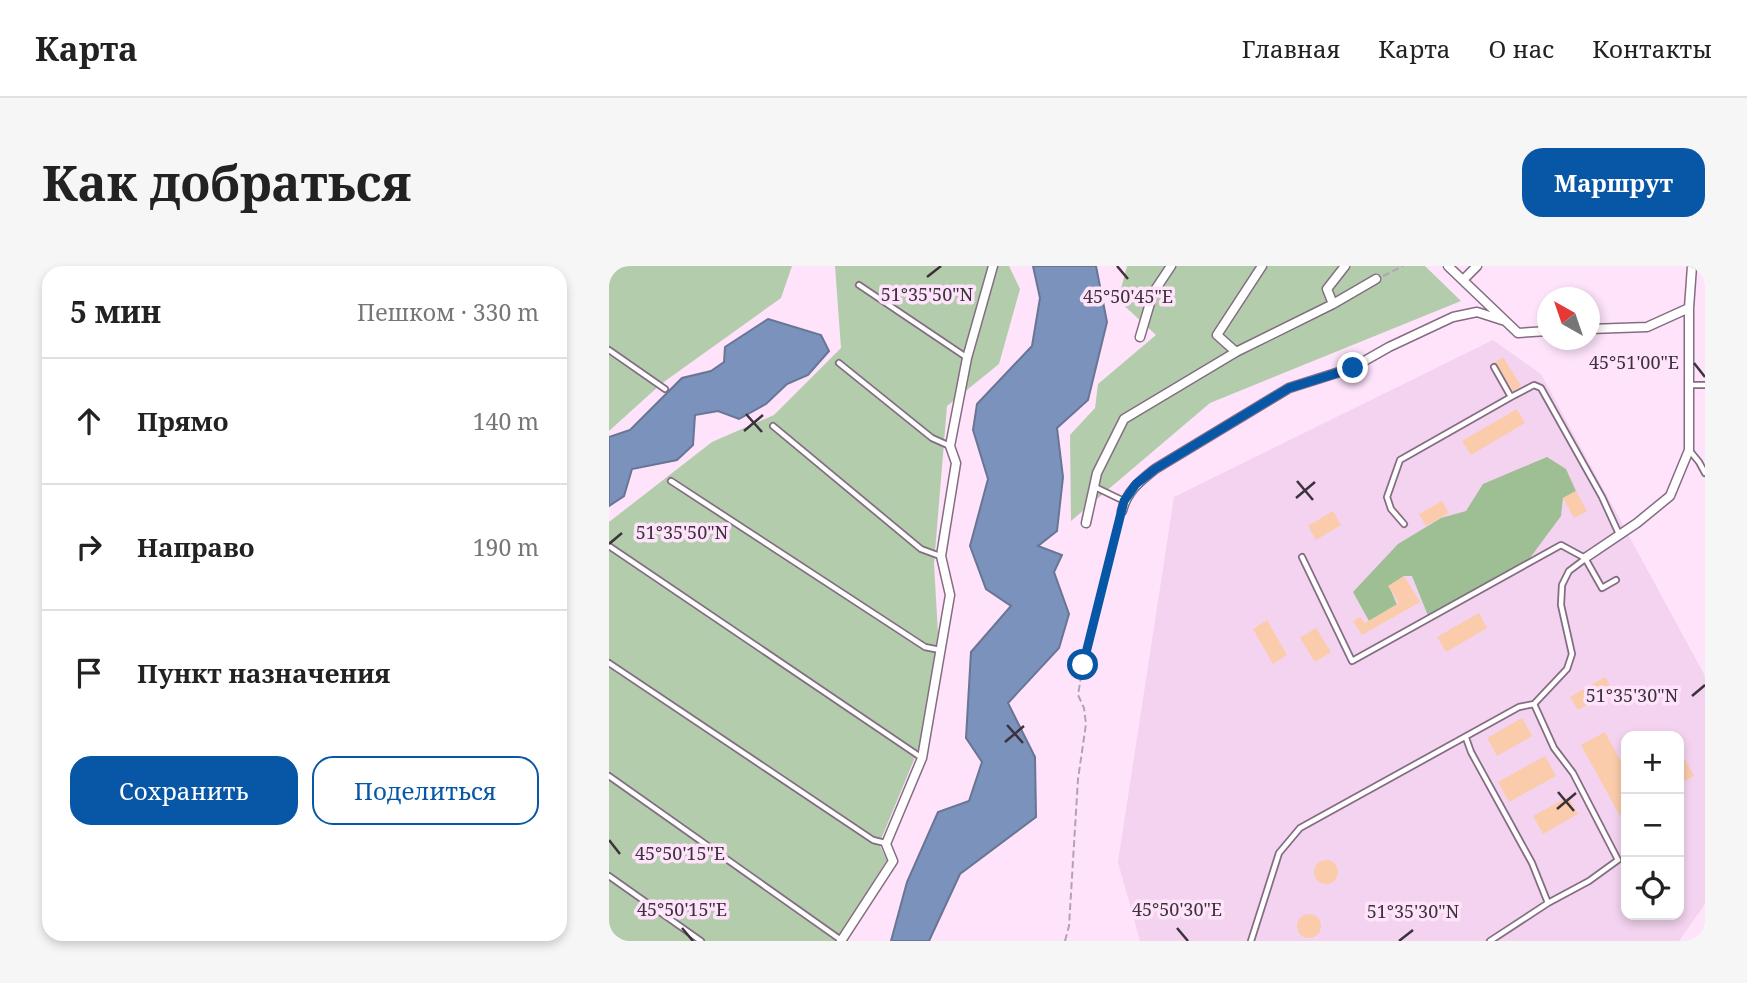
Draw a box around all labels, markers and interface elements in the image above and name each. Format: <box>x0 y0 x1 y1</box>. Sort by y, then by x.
text: Карта <box>35 26 138 71</box>
text: Главная <box>1242 32 1340 65</box>
text: Карта <box>1378 32 1451 65</box>
text: О нас <box>1489 32 1554 65</box>
text: Контакты <box>1592 32 1712 65</box>
button: Маршрут <box>1522 148 1705 217</box>
text: Как добраться <box>42 149 411 215</box>
text: 51°35'50"N <box>881 282 974 306</box>
text: 45°50'45"E <box>1083 284 1173 308</box>
north arrow <box>1537 287 1600 350</box>
text: 5 мин <box>70 291 161 332</box>
text: Пешком · 330 m <box>357 296 539 328</box>
text: 45°51'00"E <box>1589 350 1679 374</box>
route end <box>1337 352 1368 383</box>
icon: ahead <box>70 402 108 440</box>
text: Прямо <box>137 403 228 439</box>
text: 140 m <box>473 405 539 437</box>
text: 51°35'50"N <box>636 520 729 544</box>
icon: right <box>70 528 108 566</box>
text: Направо <box>137 529 255 565</box>
text: 190 m <box>473 531 539 563</box>
route start <box>1067 649 1098 680</box>
icon: arrive <box>70 654 108 692</box>
text: Пункт назначения <box>137 655 390 691</box>
text: 51°35'30"N <box>1586 683 1679 707</box>
map controls <box>1621 731 1684 920</box>
button: + <box>1621 731 1684 794</box>
button: Сохранить <box>70 756 298 825</box>
button: Поделиться <box>312 756 539 825</box>
button: − <box>1621 794 1684 857</box>
text: 45°50'15"E <box>635 841 725 865</box>
button: locate <box>1621 857 1684 920</box>
text: 45°50'15"E <box>637 897 727 921</box>
text: 45°50'30"E <box>1132 897 1222 921</box>
text: 51°35'30"N <box>1367 899 1460 923</box>

